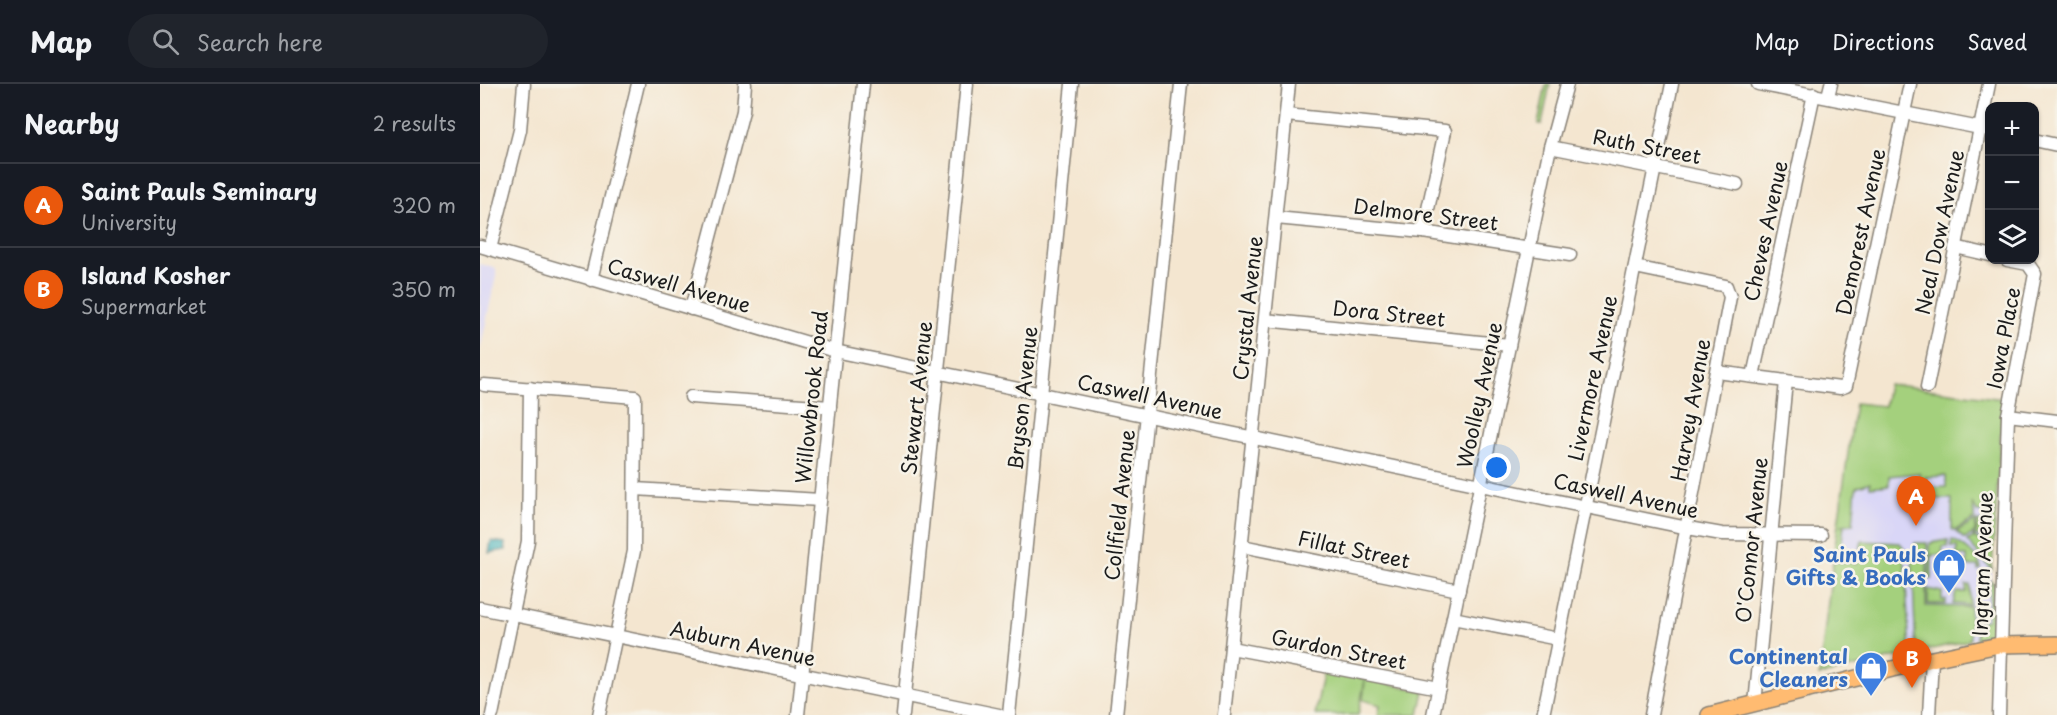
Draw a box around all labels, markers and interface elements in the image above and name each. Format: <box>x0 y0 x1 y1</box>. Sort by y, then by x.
search box <box>128 14 548 68</box>
text: Map <box>30 20 92 63</box>
icon: search <box>149 25 182 58</box>
text: Search here <box>197 25 323 58</box>
text: Map <box>1754 25 1799 57</box>
text: Directions <box>1832 25 1934 57</box>
text: Saved <box>1967 25 2027 57</box>
map controls <box>1985 102 2039 264</box>
button: + <box>1985 102 2039 156</box>
text: Nearby <box>24 104 119 143</box>
text: 2 results <box>373 108 456 138</box>
street label: Ruth Street <box>1590 121 1704 171</box>
street label: Demorest Avenue <box>1828 145 1892 319</box>
street label: Neal Dow Avenue <box>1907 147 1971 317</box>
button: − <box>1985 156 2039 210</box>
street label: Cheves Avenue <box>1735 158 1795 304</box>
text: Saint Pauls Seminary <box>81 174 317 207</box>
text: A <box>36 190 51 220</box>
text: 320 m <box>392 190 456 220</box>
street label: Delmore Street <box>1352 190 1500 238</box>
text: University <box>81 207 177 237</box>
button: layers <box>1985 210 2039 264</box>
street label: Crystal Avenue <box>1225 234 1270 382</box>
street label: Caswell Avenue <box>604 250 754 320</box>
text: Island Kosher <box>81 258 230 291</box>
text: B <box>37 274 50 304</box>
text: 350 m <box>391 274 456 304</box>
street label: Iowa Place <box>1978 285 2028 391</box>
text: Supermarket <box>81 291 207 321</box>
street label: Dora Street <box>1331 292 1447 334</box>
street label: Livermore Avenue <box>1560 292 1624 464</box>
street label: Willowbrook Road <box>787 309 835 485</box>
street label: Woolley Avenue <box>1449 319 1509 471</box>
street label: Stewart Avenue <box>893 320 939 476</box>
street label: Bryson Avenue <box>1000 325 1044 471</box>
street label: Harvey Avenue <box>1663 336 1717 484</box>
street label: Caswell Avenue <box>1075 366 1226 426</box>
street label: Collfield Avenue <box>1096 428 1142 582</box>
your location <box>1482 453 1511 482</box>
street label: O'Connor Avenue <box>1727 456 1775 624</box>
street label: Caswell Avenue <box>1551 465 1702 525</box>
pin: A <box>1896 476 1936 526</box>
street label: Ingram Avenue <box>1964 491 2000 637</box>
street label: Fillat Street <box>1295 523 1413 575</box>
place label: Saint Pauls Gifts & Books <box>1785 539 1926 592</box>
shop icon: Saint Pauls Gifts & Books <box>1931 547 1967 594</box>
street label: Auburn Avenue <box>668 613 818 673</box>
street label: Gurdon Street <box>1269 621 1409 677</box>
pin: B <box>1892 638 1932 688</box>
place label: Continental Cleaners <box>1729 641 1848 694</box>
shop icon: Continental Cleaners <box>1853 650 1889 697</box>

